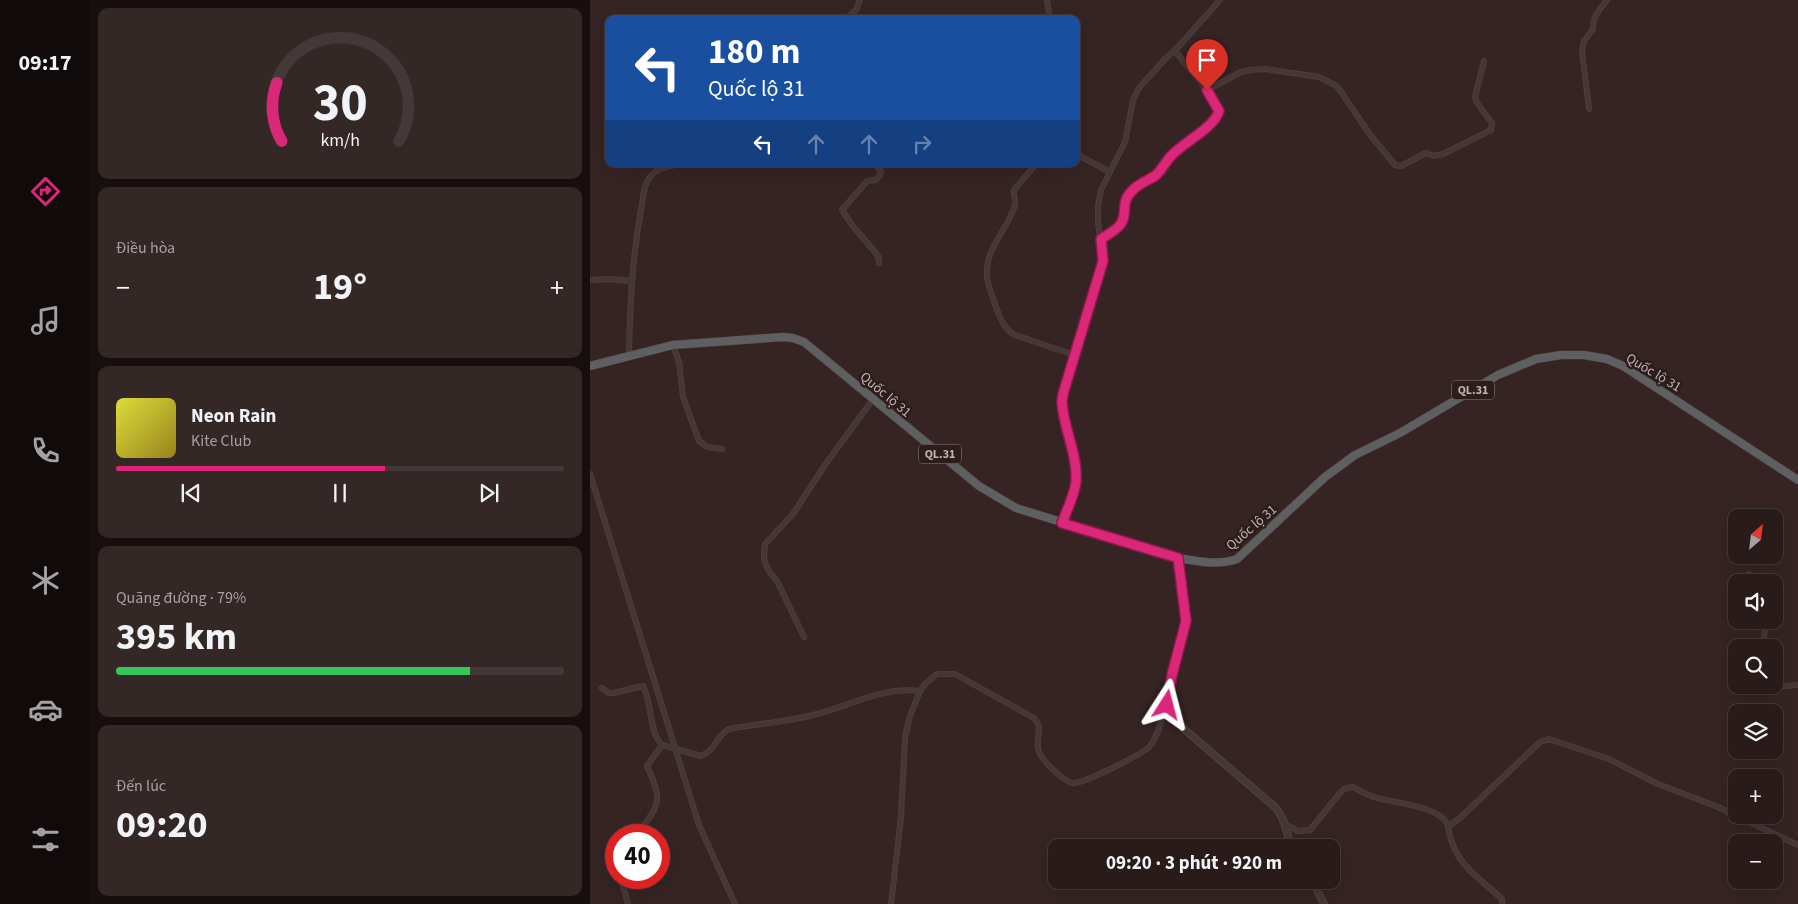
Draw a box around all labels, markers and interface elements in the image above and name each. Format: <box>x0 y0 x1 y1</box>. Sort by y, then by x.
text: 180 m <box>708 27 800 77</box>
icon: left <box>625 35 690 100</box>
pin <box>1186 39 1228 90</box>
icon: arrive <box>1193 46 1221 74</box>
text: 09:17 <box>18 47 72 79</box>
text: 30 <box>313 67 367 141</box>
text: Quốc lộ 31 <box>708 73 805 105</box>
text: km/h <box>320 128 360 153</box>
icon: left <box>749 130 777 158</box>
icon: ahead <box>802 130 830 158</box>
icon: ahead <box>855 130 883 158</box>
icon: right <box>908 130 936 158</box>
icon: directions <box>28 174 63 209</box>
text: Điều hòa <box>116 237 175 259</box>
text: 19° <box>313 260 367 314</box>
text: − <box>116 268 130 308</box>
text: + <box>550 268 564 308</box>
icon: music <box>28 303 63 338</box>
street label: Quốc lộ 31 <box>1622 348 1685 397</box>
street label: Quốc lộ 31 <box>855 367 915 422</box>
road number: QL.31 <box>1452 380 1494 400</box>
text: Neon Rain <box>191 403 276 430</box>
text: Kite Club <box>191 430 251 452</box>
icon: phone <box>28 433 63 468</box>
road number: QL.31 <box>919 444 961 464</box>
icon: previous <box>177 479 205 507</box>
icon: pause <box>326 479 354 507</box>
icon: next <box>475 479 503 507</box>
street label: Quốc lộ 31 <box>1222 500 1281 555</box>
north arrow <box>1728 509 1782 564</box>
map controls <box>1728 509 1783 889</box>
icon: climate <box>28 563 63 598</box>
button: sound <box>1728 574 1783 629</box>
text: Quãng đường · 79% <box>116 587 246 609</box>
text: 395 km <box>116 610 237 664</box>
button: search <box>1728 639 1783 694</box>
position arrow <box>1140 678 1192 730</box>
icon: car <box>28 692 63 727</box>
button: layers <box>1728 704 1783 759</box>
button: + <box>1728 769 1783 824</box>
text: Đến lúc <box>116 775 166 797</box>
text: 09:20 <box>116 798 208 852</box>
icon: filters <box>28 822 63 857</box>
speed limit sign: 40 <box>605 824 670 889</box>
button: − <box>1728 834 1783 889</box>
text: 09:20 · 3 phút · 920 m <box>1106 850 1282 877</box>

